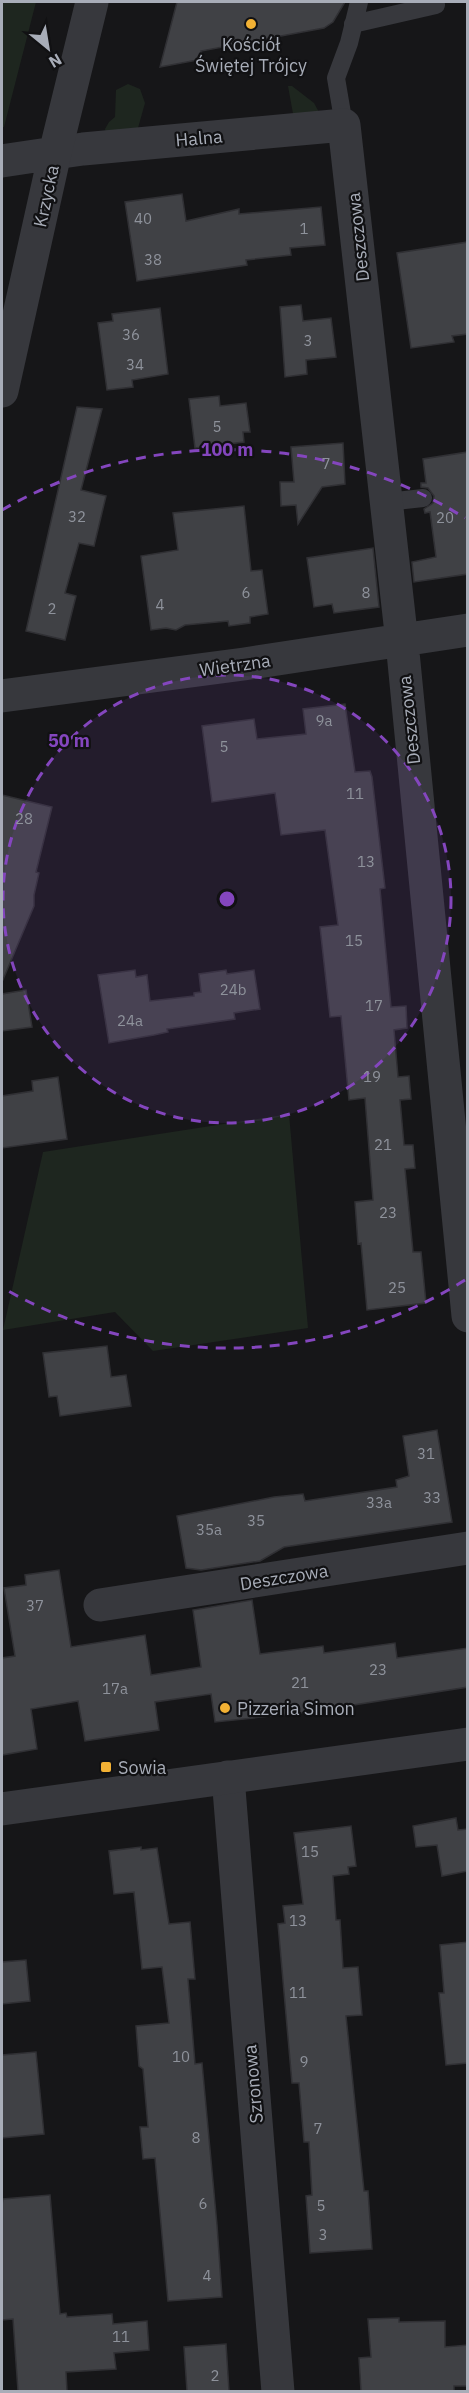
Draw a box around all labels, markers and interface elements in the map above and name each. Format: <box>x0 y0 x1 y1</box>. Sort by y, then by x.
marker: Kościół Świętej Trójcy <box>244 17 258 31</box>
north arrow <box>18 18 78 78</box>
place label: Kościół Świętej Trójcy <box>195 33 307 77</box>
text: N <box>45 49 66 73</box>
street label: Halna <box>175 124 224 152</box>
street label: Krzycka <box>28 162 64 229</box>
street label: Deszczowa <box>342 191 374 283</box>
house number: 40 <box>134 209 152 228</box>
house number: 1 <box>299 219 309 238</box>
house number: 38 <box>144 250 162 269</box>
house number: 36 <box>122 325 140 344</box>
house number: 3 <box>303 331 313 350</box>
house number: 34 <box>126 355 144 374</box>
house number: 5 <box>212 417 222 436</box>
text: 100 m <box>201 438 253 461</box>
house number: 7 <box>321 454 331 473</box>
house number: 32 <box>68 507 86 526</box>
house number: 20 <box>436 508 454 527</box>
house number: 6 <box>241 583 251 602</box>
house number: 8 <box>361 583 371 602</box>
house number: 4 <box>155 595 165 614</box>
house number: 2 <box>47 599 57 618</box>
street label: Wietrzna <box>198 649 272 681</box>
street label: Deszczowa <box>393 674 425 766</box>
house number: 9a <box>315 711 333 730</box>
text: 50 m <box>48 729 90 752</box>
house number: 5 <box>219 737 229 756</box>
house number: 11 <box>346 784 364 803</box>
house number: 28 <box>15 809 33 828</box>
house number: 13 <box>357 852 375 871</box>
centre of rings <box>217 889 237 909</box>
house number: 15 <box>345 931 363 950</box>
house number: 24b <box>220 980 246 999</box>
house number: 17 <box>365 996 383 1015</box>
house number: 24a <box>117 1011 143 1030</box>
house number: 19 <box>363 1067 381 1086</box>
house number: 21 <box>374 1135 392 1154</box>
house number: 23 <box>379 1203 397 1222</box>
house number: 25 <box>388 1278 406 1297</box>
house number: 31 <box>417 1444 435 1463</box>
house number: 33 <box>423 1488 441 1507</box>
house number: 33a <box>366 1493 392 1512</box>
house number: 35 <box>247 1511 265 1530</box>
house number: 35a <box>196 1520 222 1539</box>
street label: Deszczowa <box>238 1559 330 1595</box>
house number: 37 <box>26 1596 44 1615</box>
house number: 23 <box>369 1660 387 1679</box>
house number: 21 <box>291 1673 309 1692</box>
house number: 17a <box>102 1679 128 1698</box>
place label: Pizzeria Simon <box>237 1697 355 1720</box>
marker: Pizzeria Simon <box>218 1701 232 1715</box>
place label: Sowia <box>118 1756 167 1779</box>
marker: Sowia <box>99 1760 113 1774</box>
house number: 15 <box>301 1842 319 1861</box>
house number: 13 <box>289 1911 307 1930</box>
house number: 11 <box>289 1983 307 2002</box>
street label: Szronowa <box>238 2043 268 2124</box>
house number: 10 <box>172 2047 190 2066</box>
house number: 9 <box>299 2052 309 2071</box>
house number: 7 <box>313 2119 323 2138</box>
house number: 8 <box>191 2128 201 2147</box>
house number: 6 <box>198 2194 208 2213</box>
house number: 5 <box>316 2196 326 2215</box>
house number: 3 <box>318 2225 328 2244</box>
house number: 4 <box>202 2266 212 2285</box>
house number: 11 <box>112 2327 130 2346</box>
house number: 2 <box>210 2366 220 2385</box>

